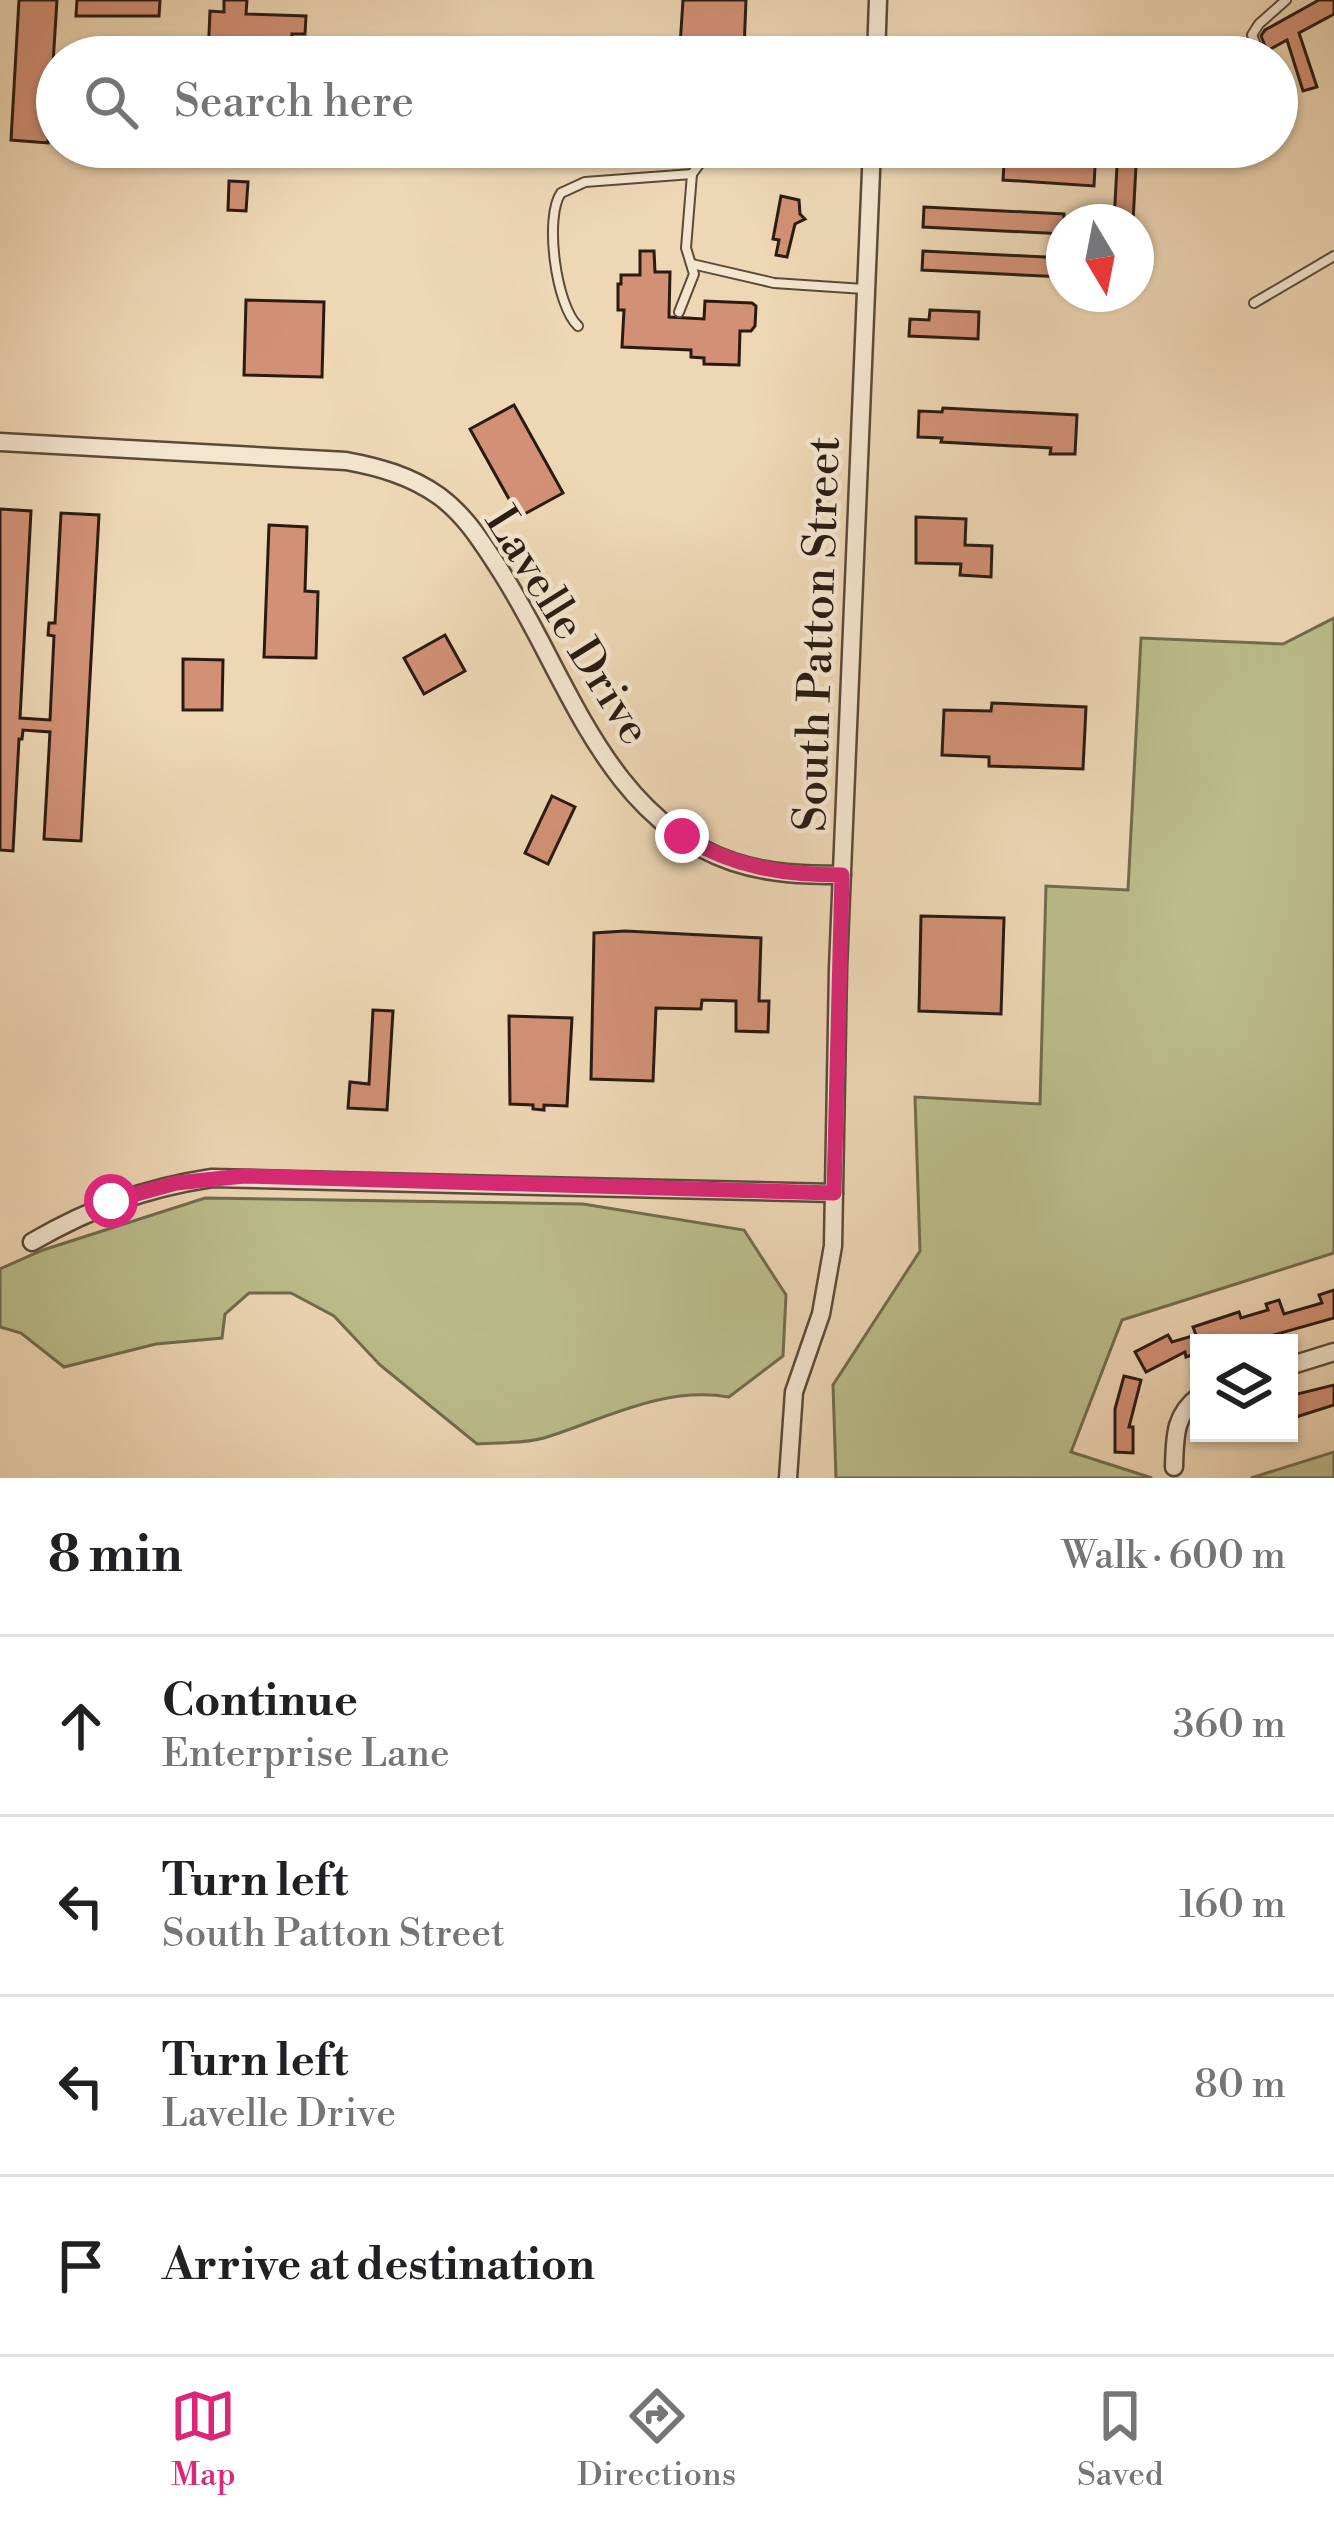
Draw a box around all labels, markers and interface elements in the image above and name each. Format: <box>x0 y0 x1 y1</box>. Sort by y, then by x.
search box <box>36 36 1298 168</box>
icon: search <box>78 69 144 135</box>
text: Search here <box>174 74 414 131</box>
north arrow <box>1046 204 1154 312</box>
street label: South Patton Street <box>783 435 854 833</box>
street label: Lavelle Drive <box>471 497 663 756</box>
route end <box>655 809 709 863</box>
route start <box>84 1174 138 1228</box>
map controls <box>1190 1334 1298 1442</box>
button: layers <box>1190 1334 1298 1442</box>
text: 8 min <box>48 1524 183 1588</box>
text: Walk · 600 m <box>1061 1532 1286 1581</box>
text: Continue <box>162 1673 358 1730</box>
icon: ahead <box>48 1693 114 1759</box>
text: 360 m <box>1173 1701 1286 1750</box>
text: Enterprise Lane <box>162 1730 450 1779</box>
text: Turn left <box>162 1853 348 1910</box>
icon: left <box>48 1873 114 1939</box>
text: 160 m <box>1179 1881 1286 1930</box>
text: South Patton Street <box>162 1910 505 1959</box>
text: Turn left <box>162 2033 348 2090</box>
icon: left <box>48 2053 114 2119</box>
text: 80 m <box>1194 2061 1286 2110</box>
text: Lavelle Drive <box>162 2090 396 2139</box>
icon: arrive <box>48 2233 114 2299</box>
text: Arrive at destination <box>162 2237 595 2294</box>
tab: Map <box>170 2383 236 2496</box>
tab: Directions <box>577 2383 736 2496</box>
tab: Saved <box>1077 2383 1164 2496</box>

